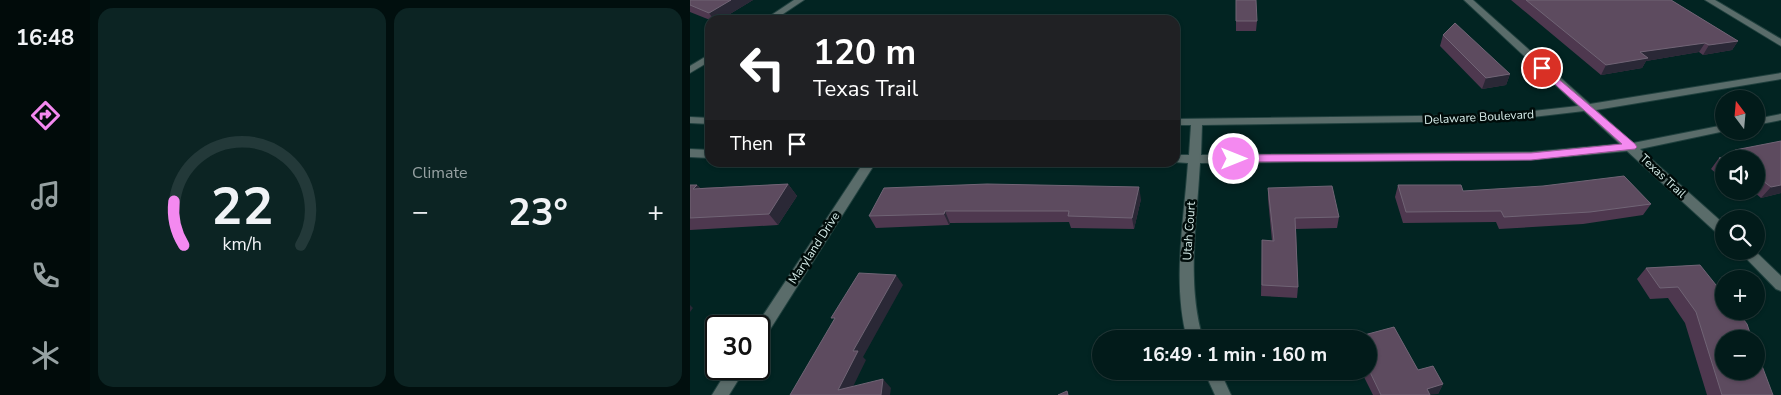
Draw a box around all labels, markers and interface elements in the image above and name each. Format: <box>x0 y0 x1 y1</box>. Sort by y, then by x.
text: 16:48 <box>16 23 74 53</box>
text: 120 m <box>813 29 916 76</box>
icon: left <box>730 35 795 100</box>
pin <box>1521 47 1563 89</box>
icon: arrive <box>1528 54 1556 82</box>
text: Texas Trail <box>813 74 918 104</box>
north arrow <box>1715 90 1765 140</box>
map controls <box>1715 90 1765 380</box>
icon: directions <box>28 98 63 133</box>
street label: Delaware Boulevard <box>1424 106 1534 128</box>
icon: arrive <box>783 130 811 158</box>
text: Then <box>730 131 773 157</box>
position arrow <box>1207 132 1259 184</box>
button: sound <box>1715 150 1765 200</box>
street label: Texas Trail <box>1637 151 1690 202</box>
text: Climate <box>412 162 467 184</box>
text: 22 <box>211 171 273 242</box>
icon: music <box>28 178 63 213</box>
text: 23° <box>508 187 568 238</box>
text: − <box>412 193 429 231</box>
text: + <box>647 193 664 231</box>
street label: Utah Court <box>1179 200 1199 261</box>
street label: Maryland Drive <box>785 209 843 287</box>
button: search <box>1715 210 1765 260</box>
text: km/h <box>222 232 262 256</box>
icon: phone <box>28 258 63 293</box>
button: + <box>1715 270 1765 320</box>
speed limit sign: 30 <box>705 315 770 380</box>
button: − <box>1715 330 1765 380</box>
icon: climate <box>28 338 63 373</box>
text: 16:49 · 1 min · 160 m <box>1142 342 1327 368</box>

